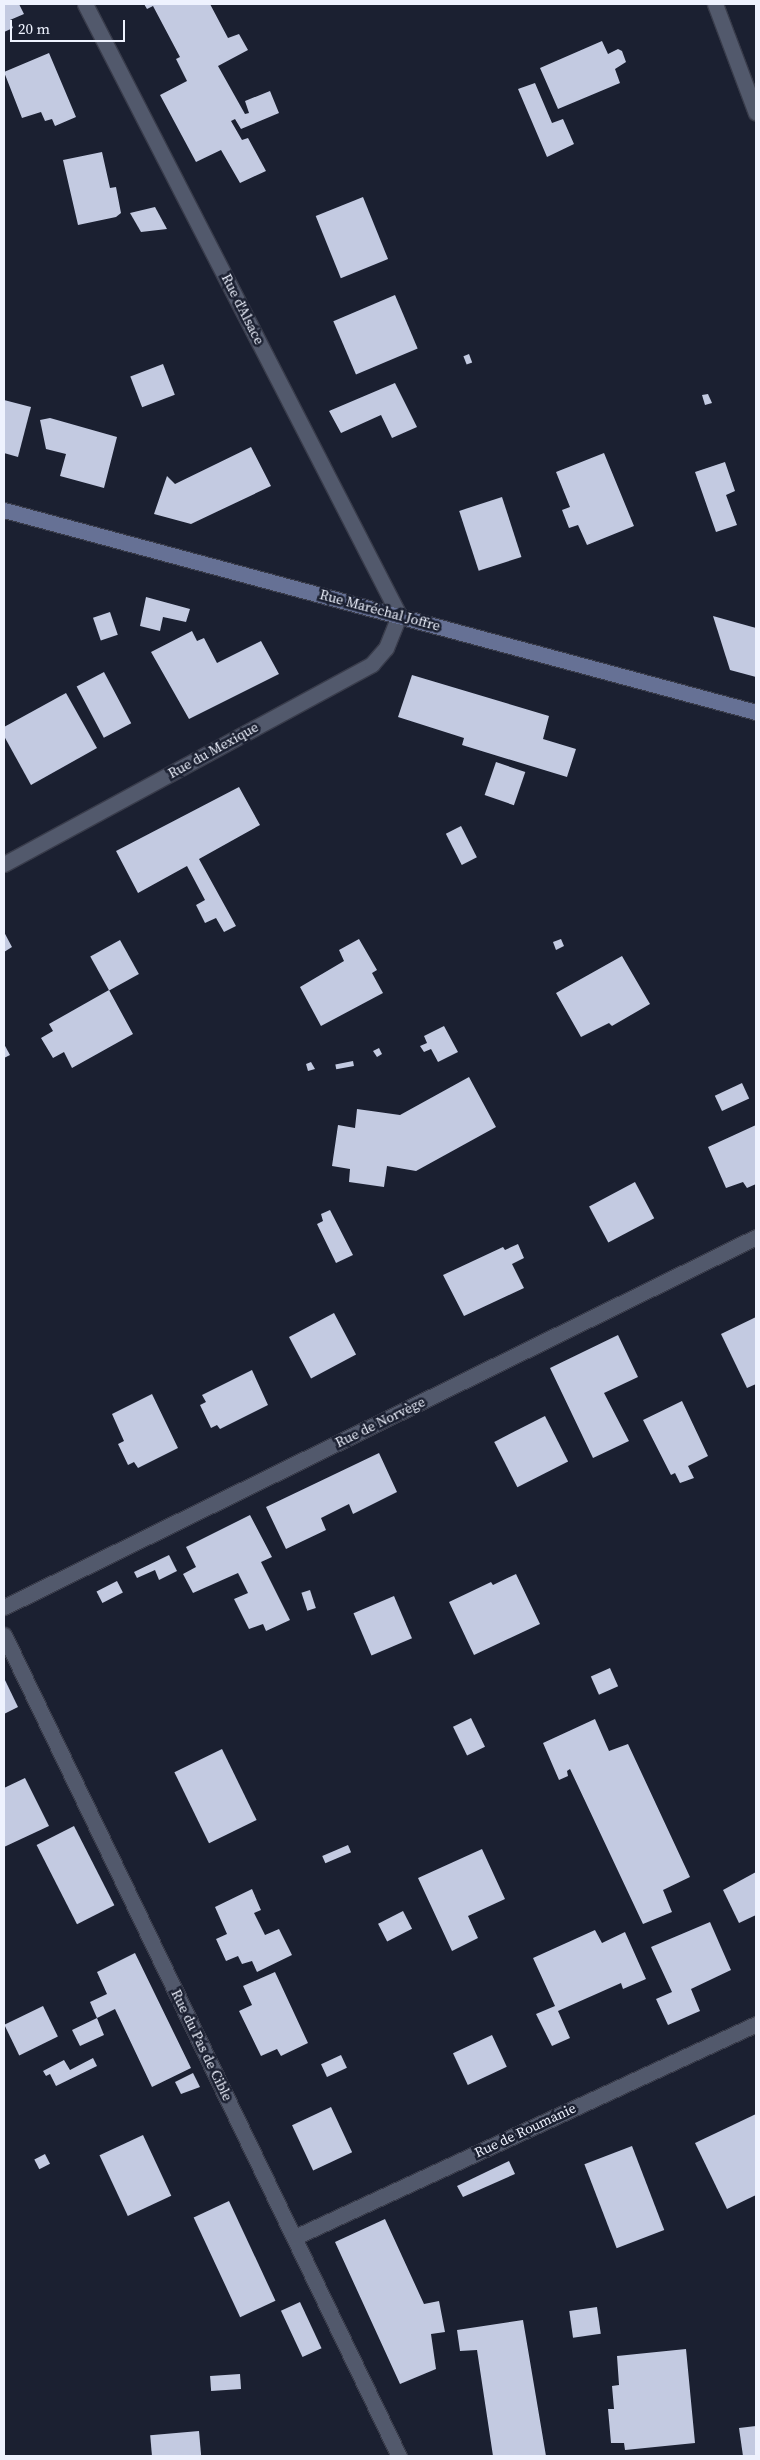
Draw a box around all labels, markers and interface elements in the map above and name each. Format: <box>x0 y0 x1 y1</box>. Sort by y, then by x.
scale bar <box>12 10 128 42</box>
text: 20 m <box>18 18 50 39</box>
street label: Rue d'Alsace <box>218 271 268 347</box>
street label: Rue Maréchal Joffre <box>318 586 442 634</box>
street label: Rue du Mexique <box>165 718 261 782</box>
street label: Rue de Norvège <box>332 1393 428 1451</box>
street label: Rue du Pas de Cible <box>168 1987 236 2103</box>
street label: Rue de Roumanie <box>472 2099 578 2161</box>

